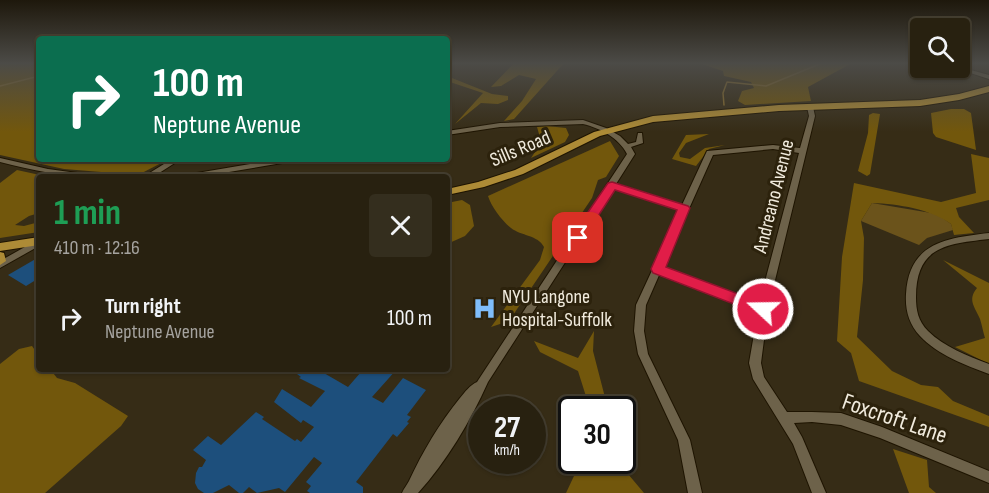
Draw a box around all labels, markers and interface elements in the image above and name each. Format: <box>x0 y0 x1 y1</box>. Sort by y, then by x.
map controls <box>910 18 970 78</box>
button: search <box>910 18 970 78</box>
text: 100 m <box>153 58 244 109</box>
icon: right <box>54 60 132 138</box>
text: Neptune Avenue <box>153 109 301 141</box>
street label: Sills Road <box>487 125 554 172</box>
street label: Andreano Avenue <box>748 137 800 256</box>
text: 1 min <box>54 192 121 235</box>
button: close <box>369 194 432 257</box>
pin <box>552 212 603 263</box>
icon: arrive <box>561 221 594 254</box>
text: 410 m · 12:16 <box>54 236 140 260</box>
position arrow <box>731 277 795 341</box>
place label: NYU Langone Hospital-Suffolk <box>502 285 612 332</box>
text: Turn right <box>105 293 181 320</box>
hospital icon: NYU Langone Hospital-Suffolk <box>471 295 497 321</box>
icon: right <box>54 302 87 335</box>
text: 100 m <box>387 305 432 332</box>
text: Neptune Avenue <box>105 320 215 344</box>
street label: Foxcroft Lane <box>839 387 951 450</box>
speed limit sign: 30 <box>558 396 636 474</box>
text: 27 <box>494 410 520 446</box>
text: km/h <box>494 441 520 460</box>

